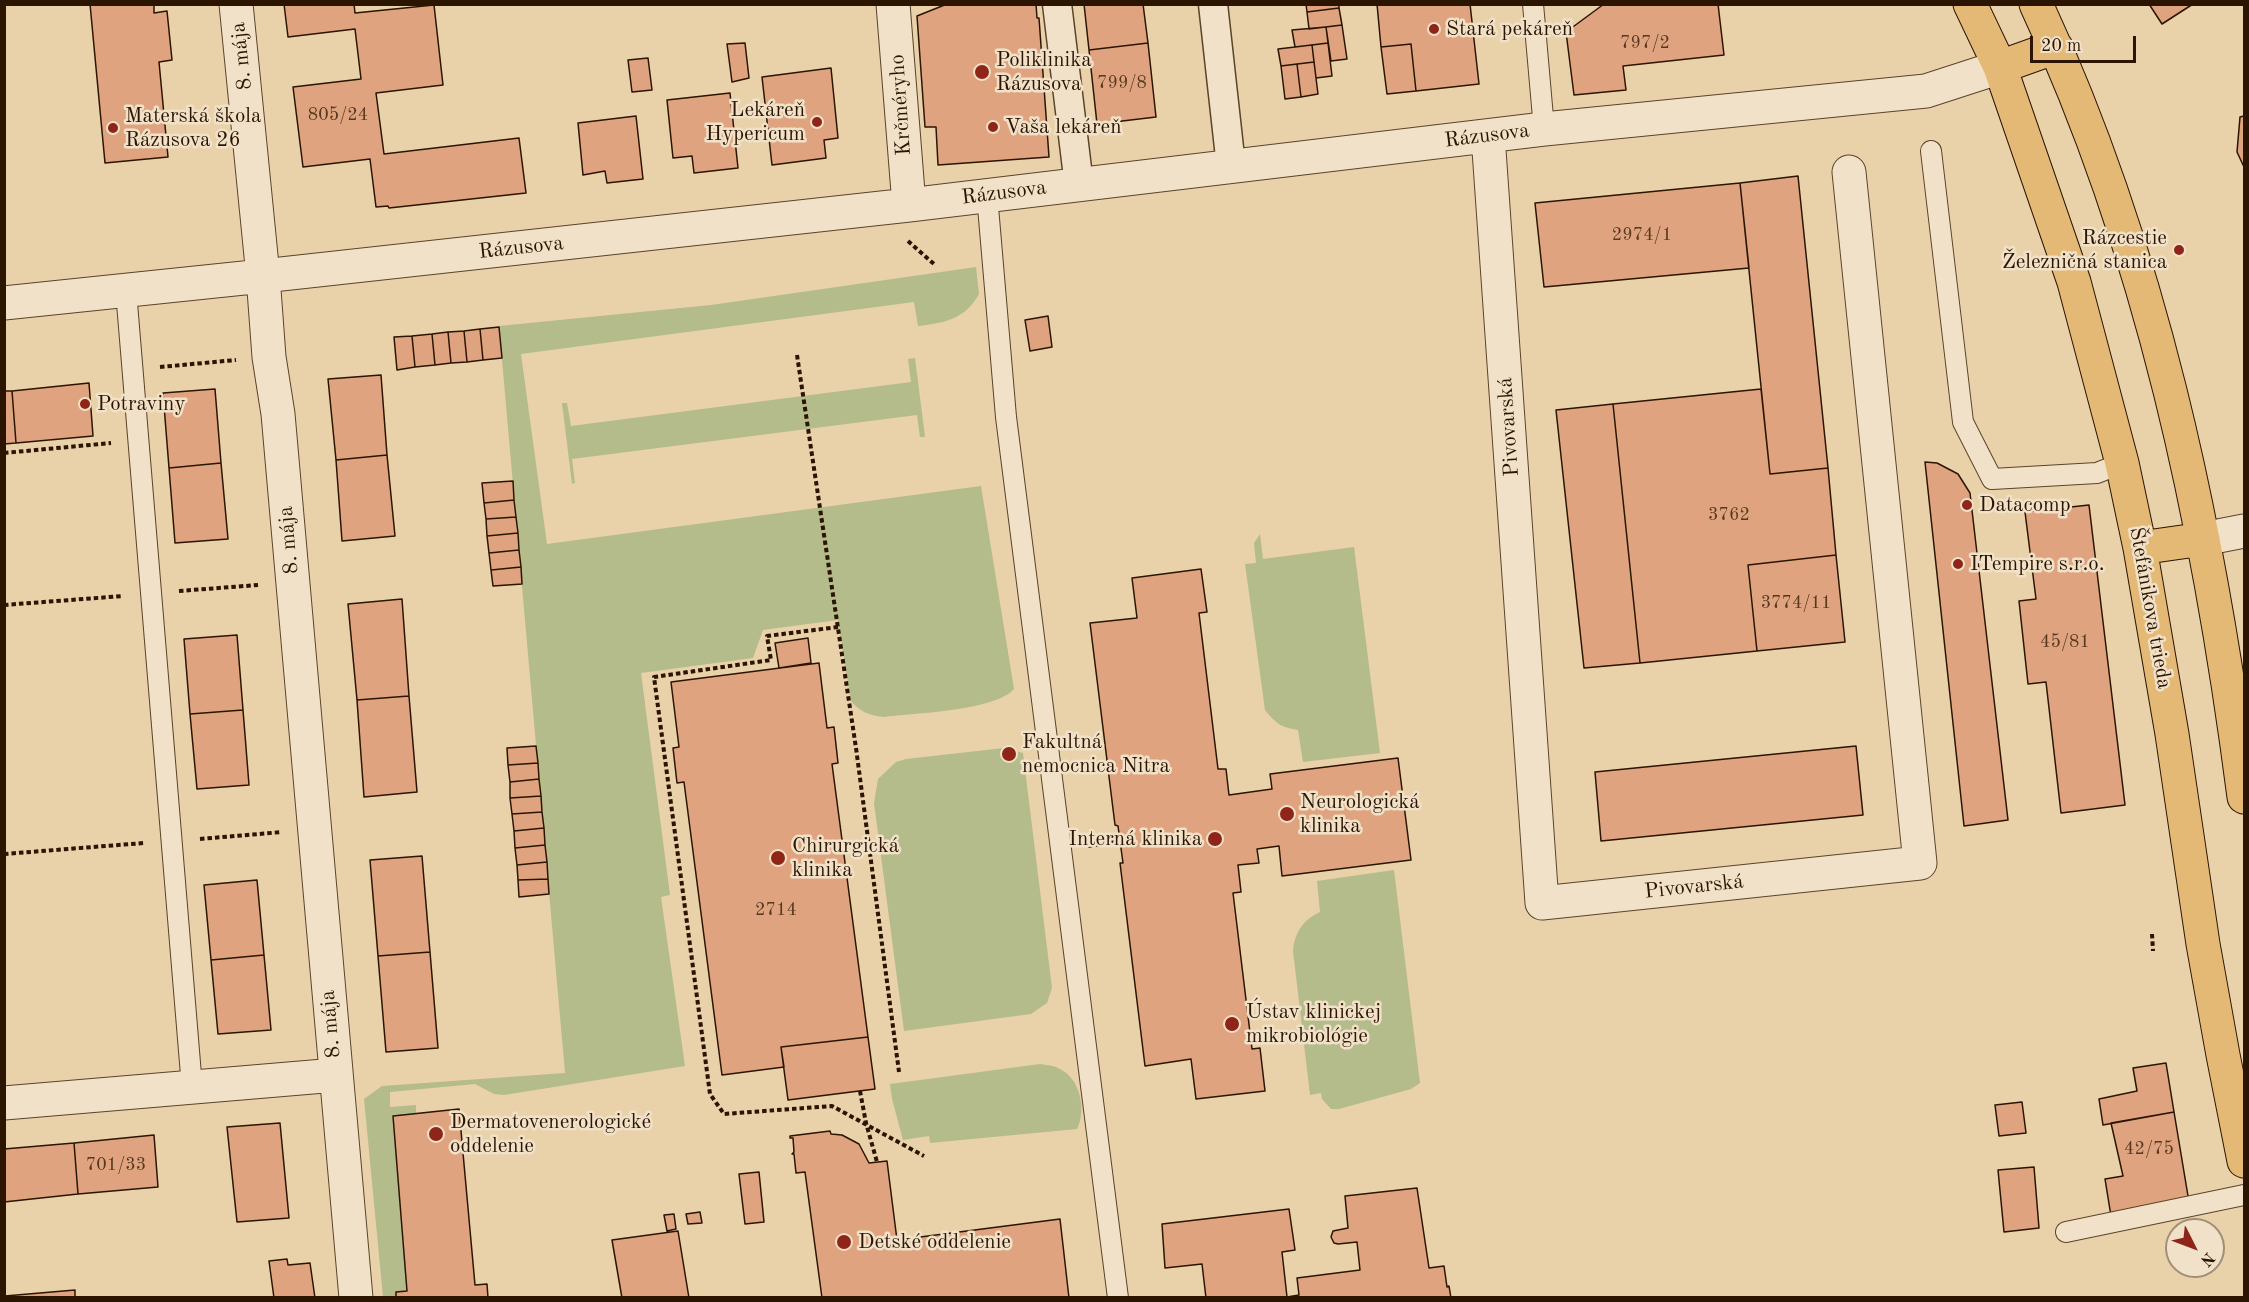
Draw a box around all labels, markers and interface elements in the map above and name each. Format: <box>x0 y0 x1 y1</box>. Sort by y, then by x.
place label: Stará pekáreň <box>1446 16 1573 42</box>
street label: 8. mája <box>226 21 258 91</box>
marker: Stará pekáreň <box>1427 22 1441 36</box>
scale bar <box>2033 24 2140 62</box>
house number: 797/2 <box>1620 32 1670 54</box>
text: 20 m <box>2041 37 2081 55</box>
place label: Poliklinika Rázusova <box>996 47 1092 97</box>
street label: Krčméryho <box>885 53 917 157</box>
marker: Poliklinika Rázusova <box>973 63 991 81</box>
house number: 799/8 <box>1097 72 1147 94</box>
place label: Lekáreň Hypericum <box>705 97 805 147</box>
place label: Materská škola Rázusova 26 <box>125 103 261 153</box>
house number: 805/24 <box>308 104 368 126</box>
place label: Vaša lekáreň <box>1005 114 1122 140</box>
marker: Lekáreň Hypericum <box>810 115 824 129</box>
street label: Rázusova <box>1443 118 1531 154</box>
marker: Vaša lekáreň <box>986 120 1000 134</box>
marker: Materská škola Rázusova 26 <box>106 121 120 135</box>
street label: Rázusova <box>960 175 1048 211</box>
house number: 2974/1 <box>1612 224 1672 246</box>
place label: Rázcestie Železničná stanica <box>2002 225 2167 275</box>
street label: Rázusova <box>477 231 565 265</box>
marker: Rázcestie Železničná stanica <box>2172 243 2186 257</box>
street label: Pivovarská <box>1493 377 1525 477</box>
place label: Potraviny <box>97 391 186 417</box>
marker: Potraviny <box>78 397 92 411</box>
place label: Datacomp <box>1979 492 2071 518</box>
marker: Datacomp <box>1960 498 1974 512</box>
house number: 3762 <box>1708 504 1750 526</box>
street label: 8. mája <box>273 505 305 575</box>
street label: Štefánikova trieda <box>2123 525 2177 691</box>
place label: ITempire s.r.o. <box>1970 551 2105 577</box>
marker: ITempire s.r.o. <box>1951 557 1965 571</box>
house number: 3774/11 <box>1761 592 1831 614</box>
house number: 45/81 <box>2040 631 2090 653</box>
place label: Fakultná nemocnica Nitra <box>1022 729 1170 779</box>
marker: Fakultná nemocnica Nitra <box>1000 745 1018 763</box>
place label: Neurologická klinika <box>1300 789 1420 839</box>
marker: Neurologická klinika <box>1278 805 1296 823</box>
place label: Interná klinika <box>1069 826 1202 852</box>
marker: Interná klinika <box>1206 830 1224 848</box>
place label: Chirurgická klinika <box>792 833 899 883</box>
marker: Chirurgická klinika <box>769 849 787 867</box>
street label: Pivovarská <box>1643 869 1745 905</box>
house number: 2714 <box>755 899 797 921</box>
street label: 8. mája <box>315 989 347 1059</box>
place label: Ústav klinickej mikrobiológie <box>1246 999 1381 1049</box>
marker: Ústav klinickej mikrobiológie <box>1223 1015 1241 1033</box>
place label: Dermatovenerologické oddelenie <box>450 1109 651 1159</box>
marker: Dermatovenerologické oddelenie <box>427 1125 445 1143</box>
house number: 42/75 <box>2124 1138 2174 1160</box>
house number: 701/33 <box>86 1154 146 1176</box>
north arrow <box>2165 1218 2225 1278</box>
place label: Detské oddelenie <box>858 1229 1011 1255</box>
marker: Detské oddelenie <box>835 1233 853 1251</box>
text: N <box>2197 1249 2217 1269</box>

